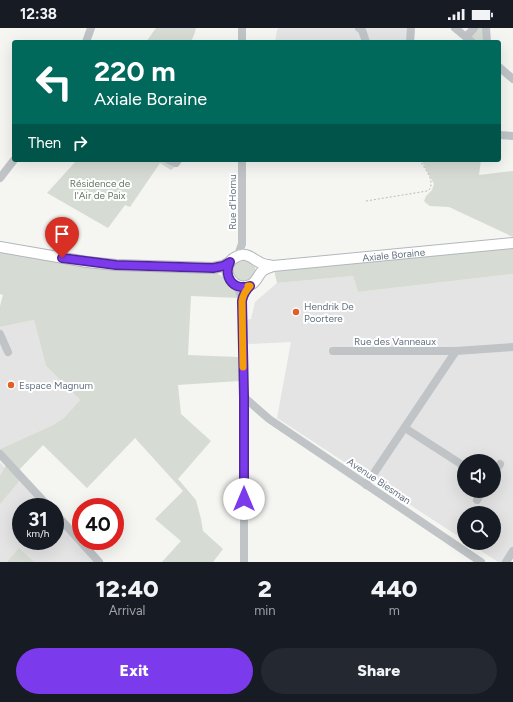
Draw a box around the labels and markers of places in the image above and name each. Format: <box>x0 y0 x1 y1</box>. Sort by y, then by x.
pin <box>45 217 79 258</box>
place label: Hendrik De Poortere <box>304 300 354 325</box>
marker: Hendrik De Poortere <box>291 307 301 317</box>
place label: Espace Magnum <box>19 379 93 392</box>
marker: Espace Magnum <box>6 380 16 390</box>

